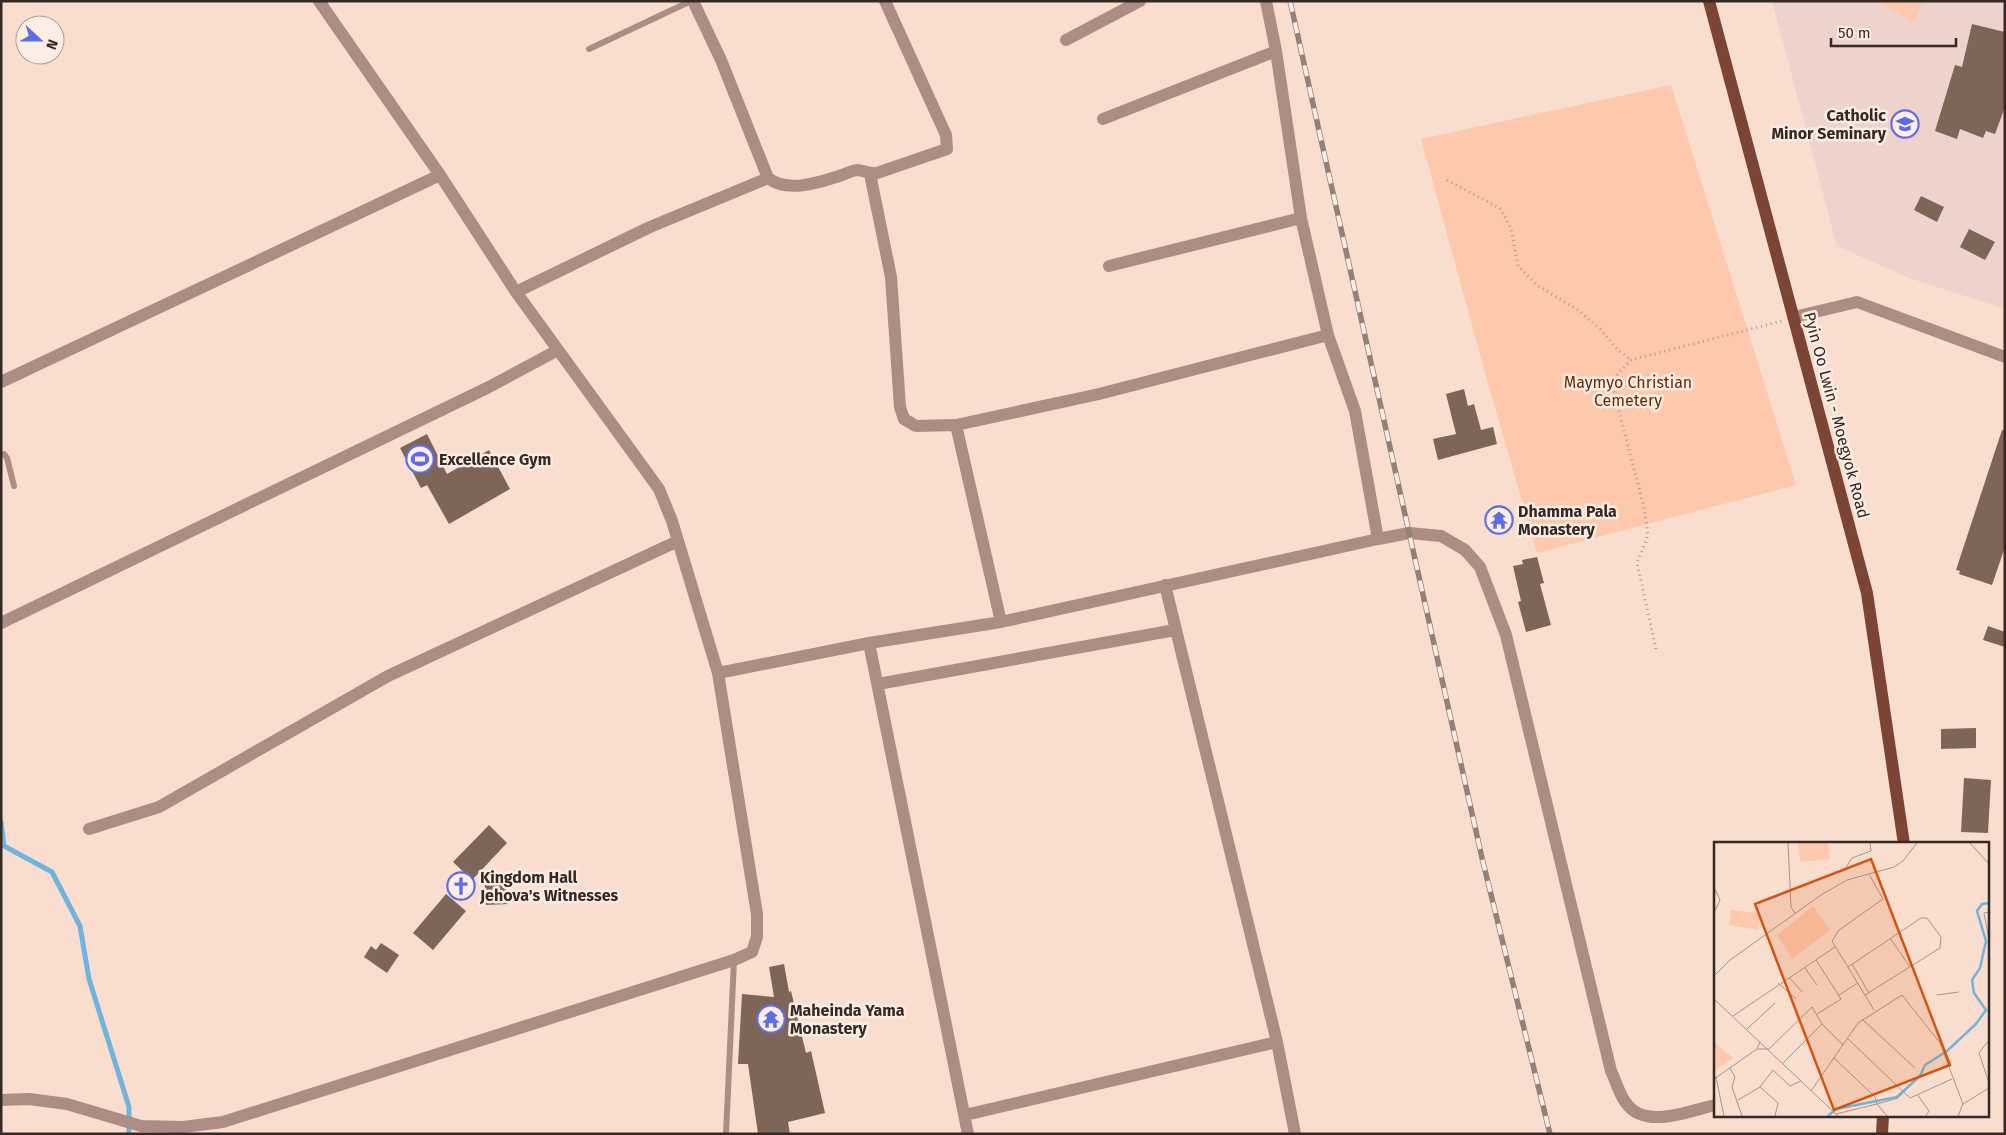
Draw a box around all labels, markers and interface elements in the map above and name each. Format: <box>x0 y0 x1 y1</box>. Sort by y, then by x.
north arrow <box>15 15 65 65</box>
scale bar <box>1831 15 1956 47</box>
text: 50 m <box>1838 24 1871 42</box>
text: N <box>42 37 61 52</box>
place label: Catholic Minor Seminary <box>1771 106 1887 143</box>
school or university icon: Catholic Minor Seminary <box>1890 109 1920 139</box>
street label: Pyin Oo Lwin - Moegyok Road <box>1800 310 1873 520</box>
park label: Maymyo Christian Cemetery <box>1564 373 1692 410</box>
sports icon: Excellence Gym <box>405 444 435 474</box>
place label: Excellence Gym <box>439 450 551 469</box>
place label: Dhamma Pala Monastery <box>1518 502 1617 539</box>
temple icon: Dhamma Pala Monastery <box>1484 505 1514 535</box>
inset map <box>1714 842 1988 1118</box>
place label: Kingdom Hall Jehova's Witnesses <box>479 868 618 905</box>
church icon: Kingdom Hall Jehova's Witnesses <box>446 871 476 901</box>
place label: Maheinda Yama Monastery <box>790 1001 905 1038</box>
temple icon: Maheinda Yama Monastery <box>756 1004 786 1034</box>

